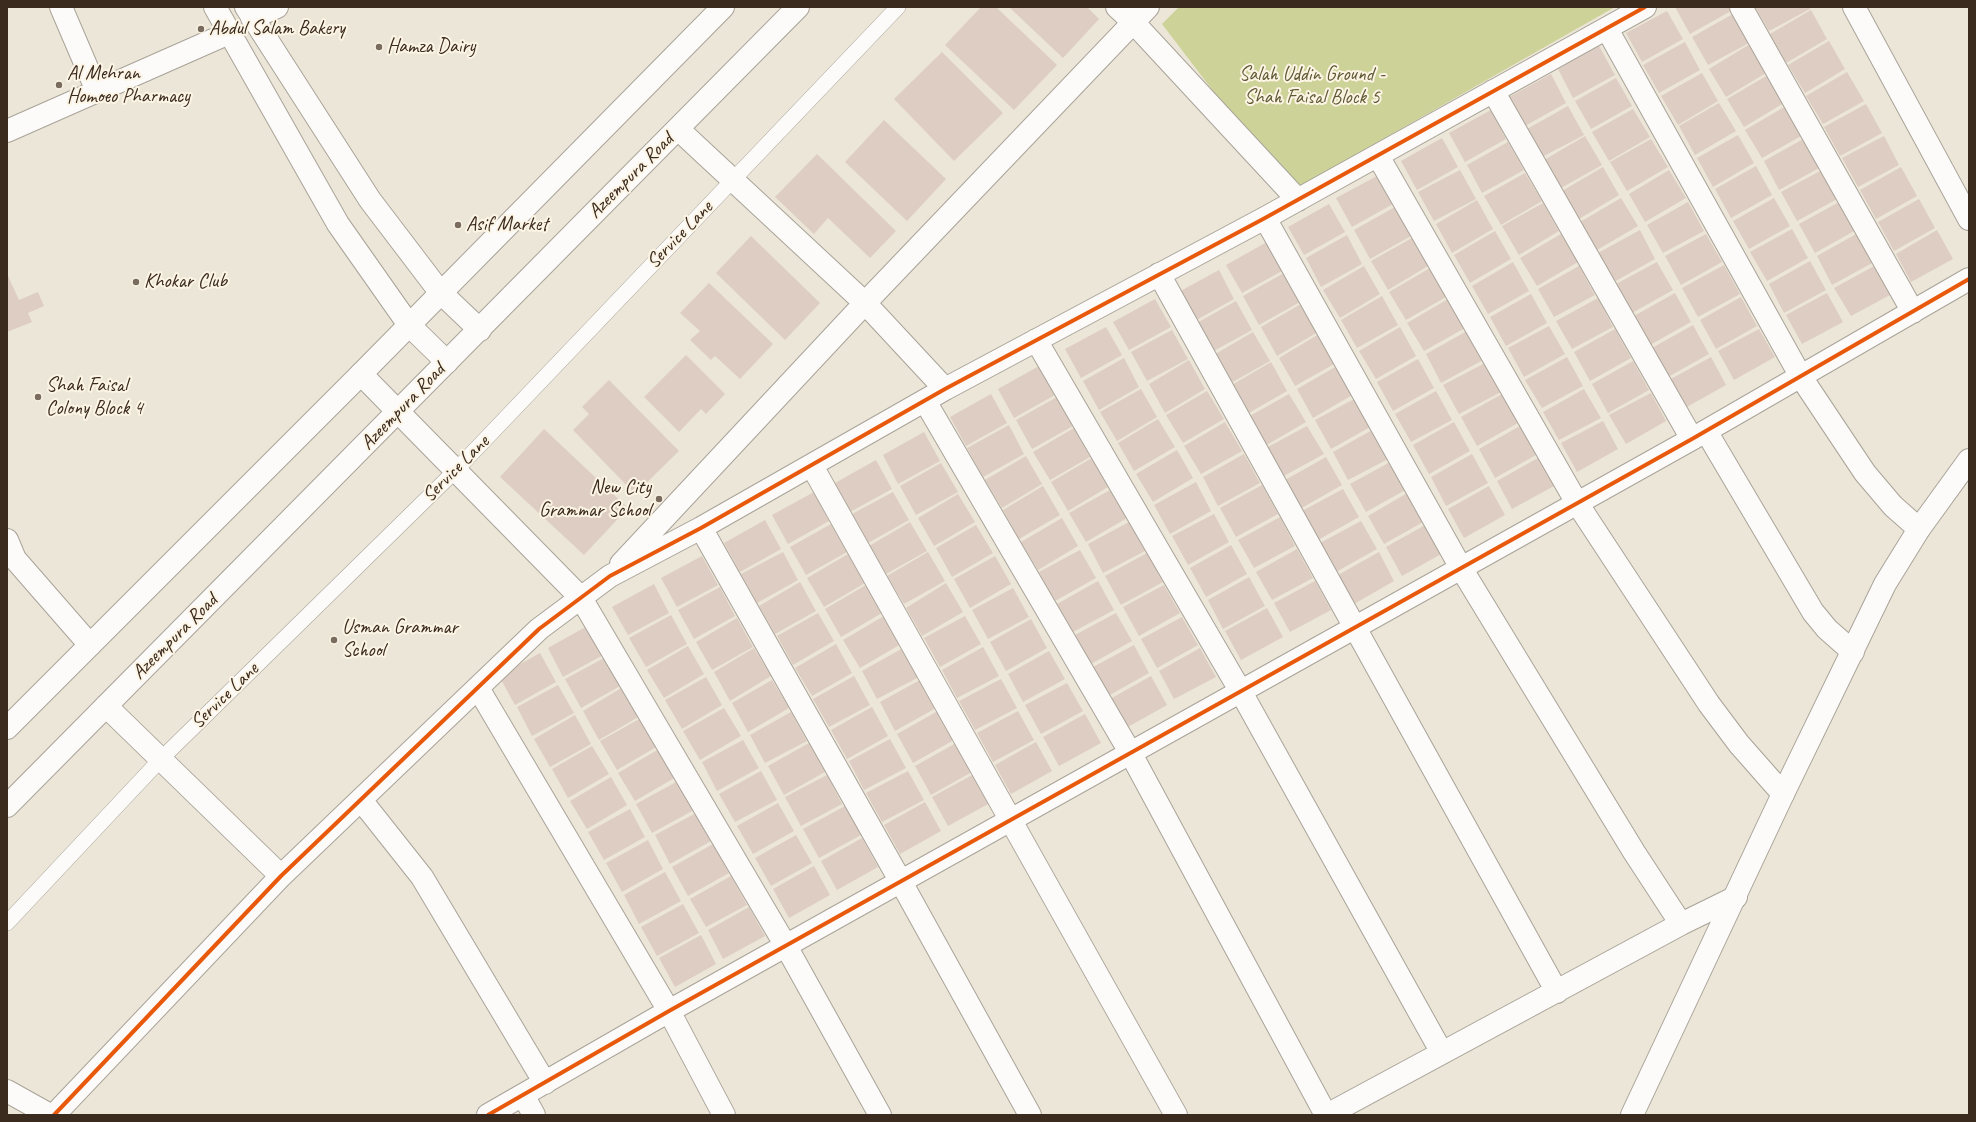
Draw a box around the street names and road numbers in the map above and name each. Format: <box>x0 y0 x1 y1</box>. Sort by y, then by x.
street label: Azeempura Road <box>583 128 679 224</box>
street label: Service Lane <box>642 196 718 274</box>
street label: Azeempura Road <box>356 359 450 455</box>
street label: Service Lane <box>417 430 495 508</box>
street label: Azeempura Road <box>127 589 223 685</box>
street label: Service Lane <box>186 658 264 734</box>

